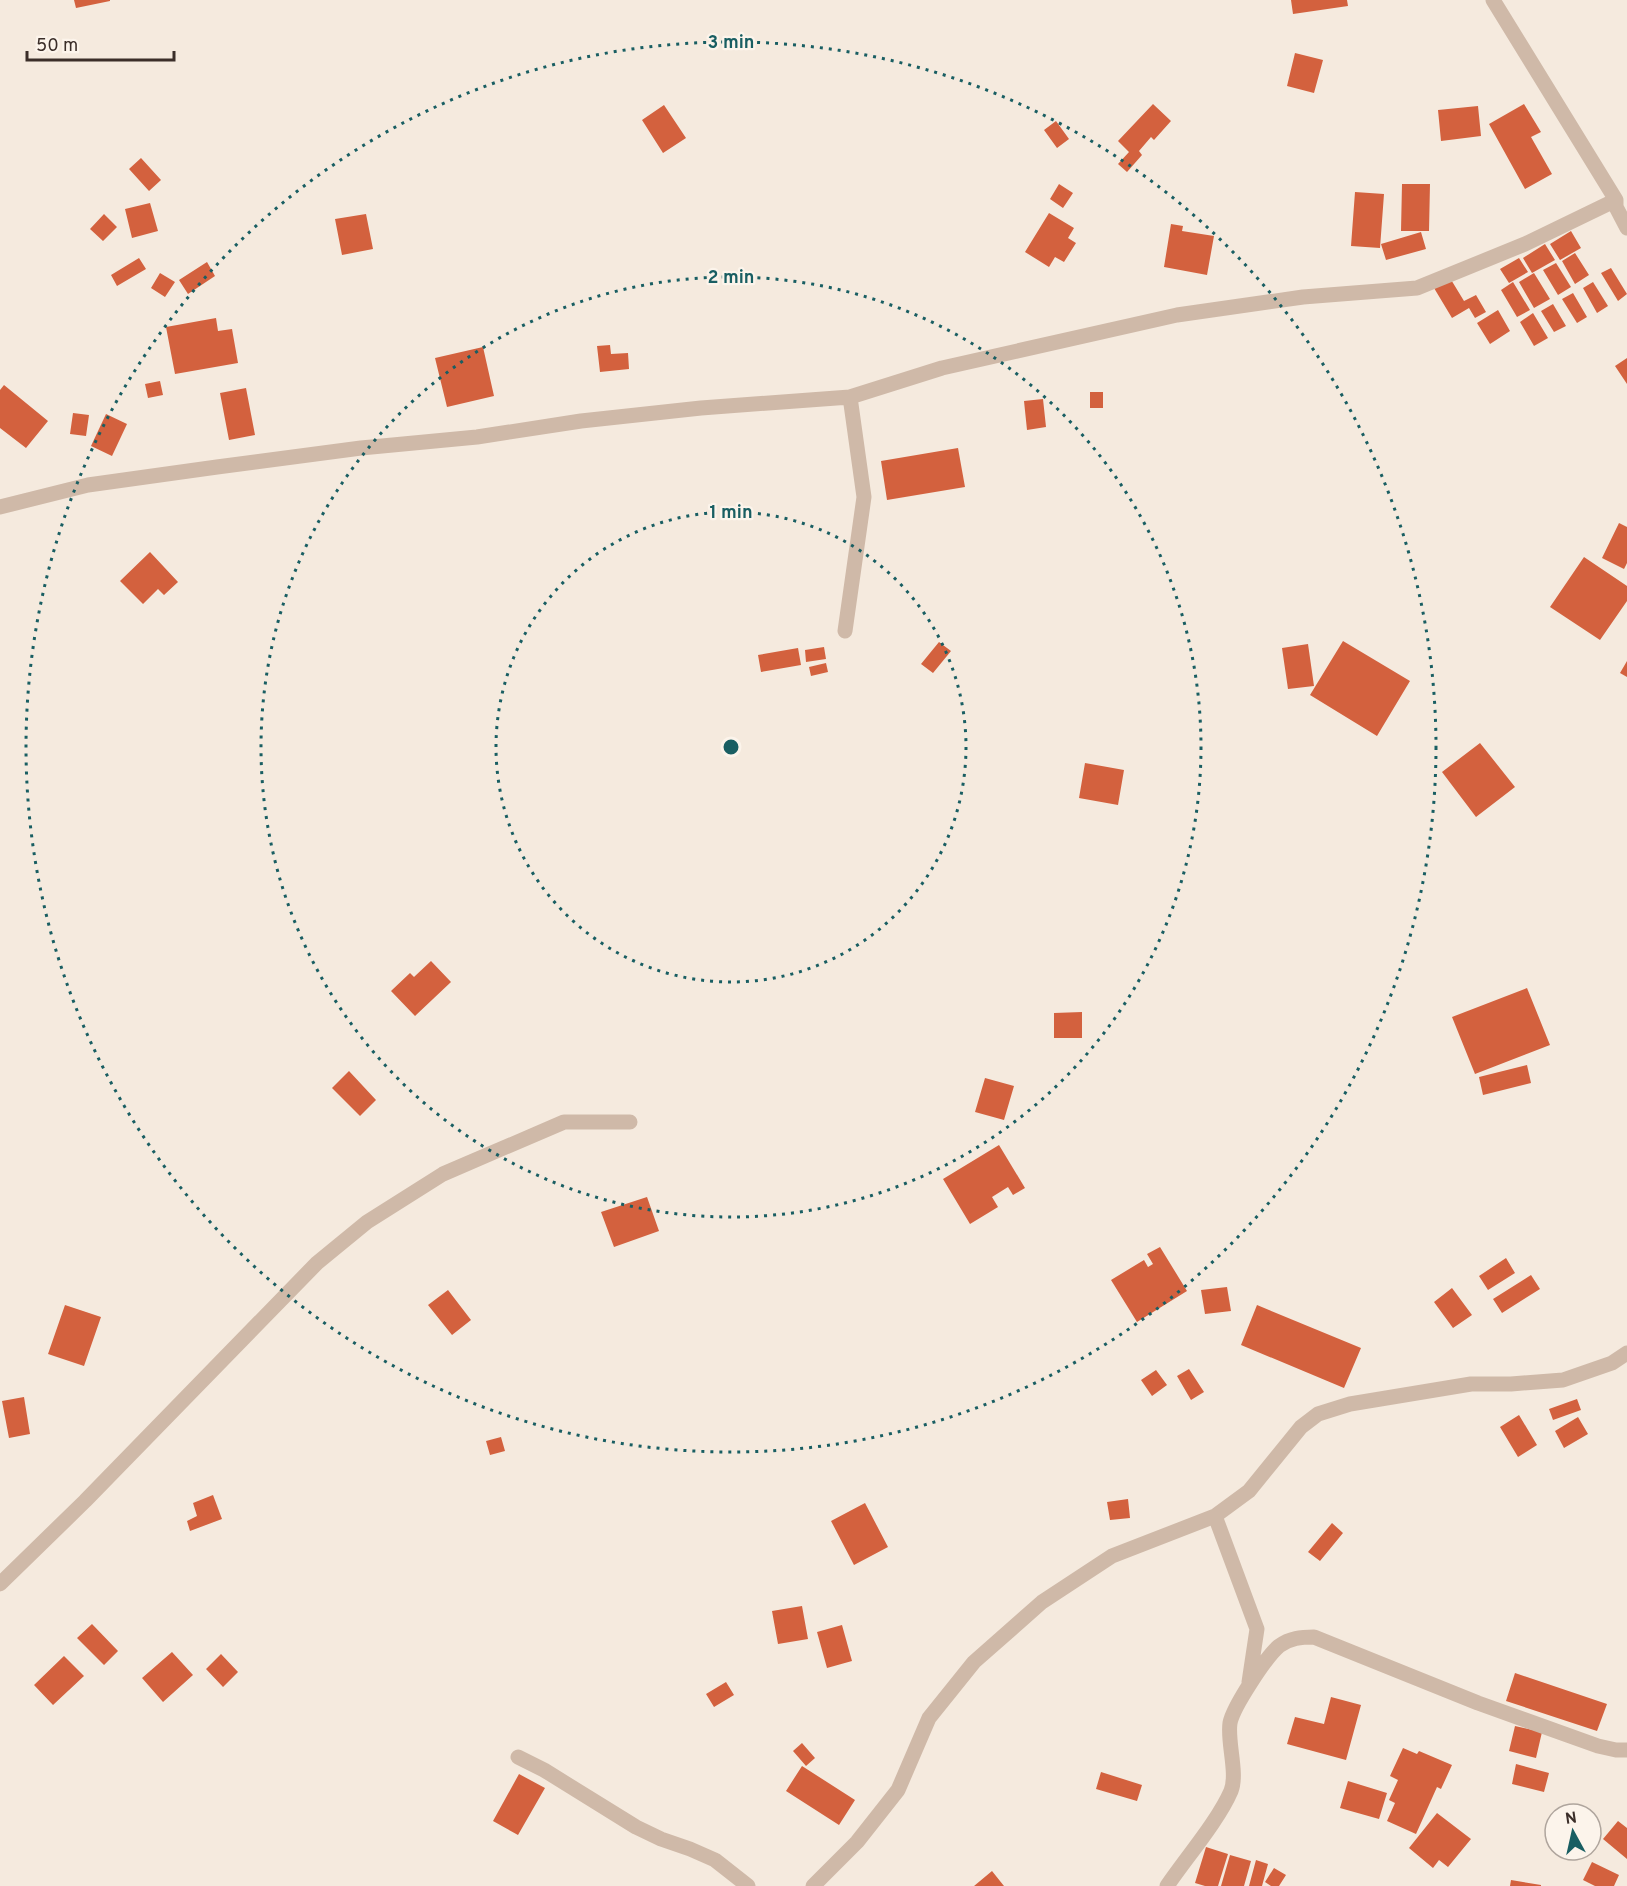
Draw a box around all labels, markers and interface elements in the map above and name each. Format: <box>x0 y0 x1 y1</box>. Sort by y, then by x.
scale bar <box>27 24 174 62</box>
text: 3 min <box>708 32 754 55</box>
text: 50 m <box>36 35 78 58</box>
text: 2 min <box>707 267 755 290</box>
text: 1 min <box>709 502 753 525</box>
centre of rings <box>721 737 741 757</box>
north arrow <box>1543 1802 1603 1862</box>
text: N <box>1564 1808 1578 1830</box>

